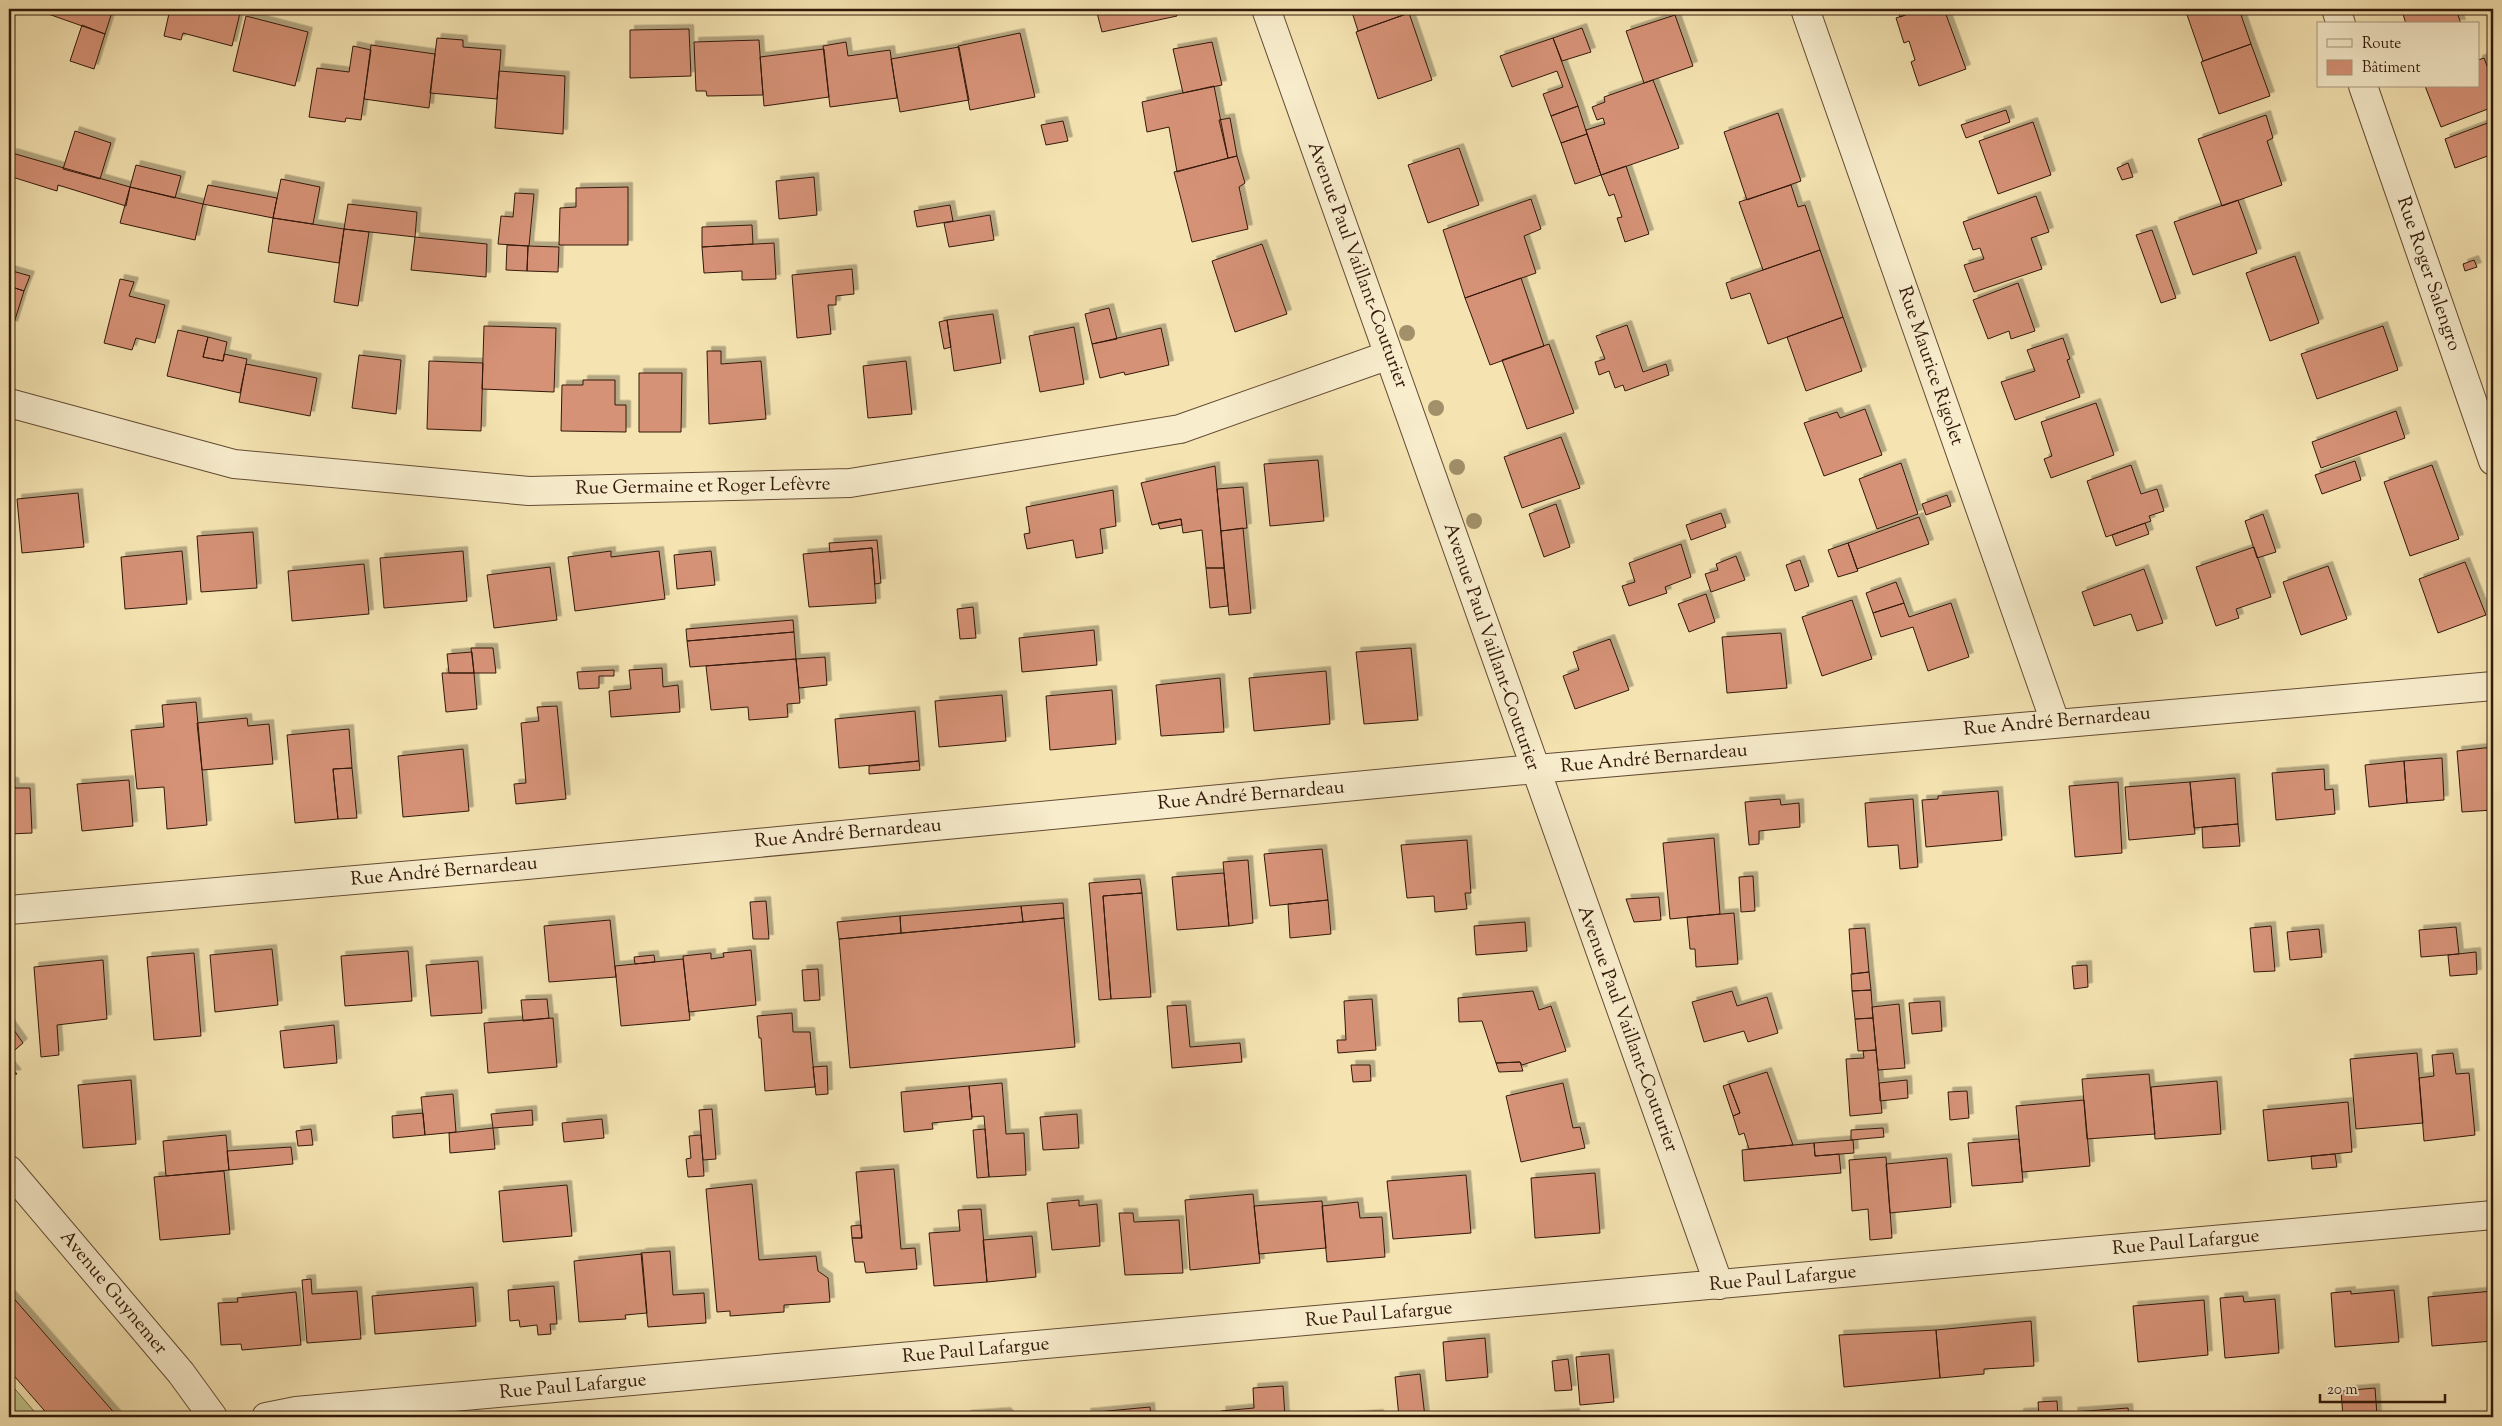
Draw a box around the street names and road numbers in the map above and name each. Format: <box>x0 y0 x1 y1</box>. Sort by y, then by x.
street label: Avenue Paul Vaillant-Couturier <box>1300 138 1414 392</box>
street label: Rue Roger Salengro <box>2389 193 2467 355</box>
street label: Rue Maurice Rigolet <box>1890 283 1970 450</box>
street label: Rue Germaine et Roger Lefèvre <box>575 471 831 503</box>
street label: Avenue Paul Vaillant-Couturier <box>1436 519 1546 775</box>
street label: Rue André Bernardeau <box>1962 700 2152 744</box>
street label: Rue André Bernardeau <box>1559 737 1749 781</box>
street label: Rue André Bernardeau <box>1156 774 1346 818</box>
street label: Rue André Bernardeau <box>753 812 943 856</box>
street label: Rue André Bernardeau <box>349 850 539 894</box>
street label: Avenue Paul Vaillant-Couturier <box>1570 902 1684 1156</box>
street label: Rue Paul Lafargue <box>2111 1223 2261 1263</box>
street label: Avenue Guynemer <box>53 1225 173 1361</box>
street label: Rue Paul Lafargue <box>1708 1259 1858 1299</box>
street label: Rue Paul Lafargue <box>1304 1295 1454 1335</box>
street label: Rue Paul Lafargue <box>901 1331 1051 1371</box>
street label: Rue Paul Lafargue <box>498 1367 648 1407</box>

